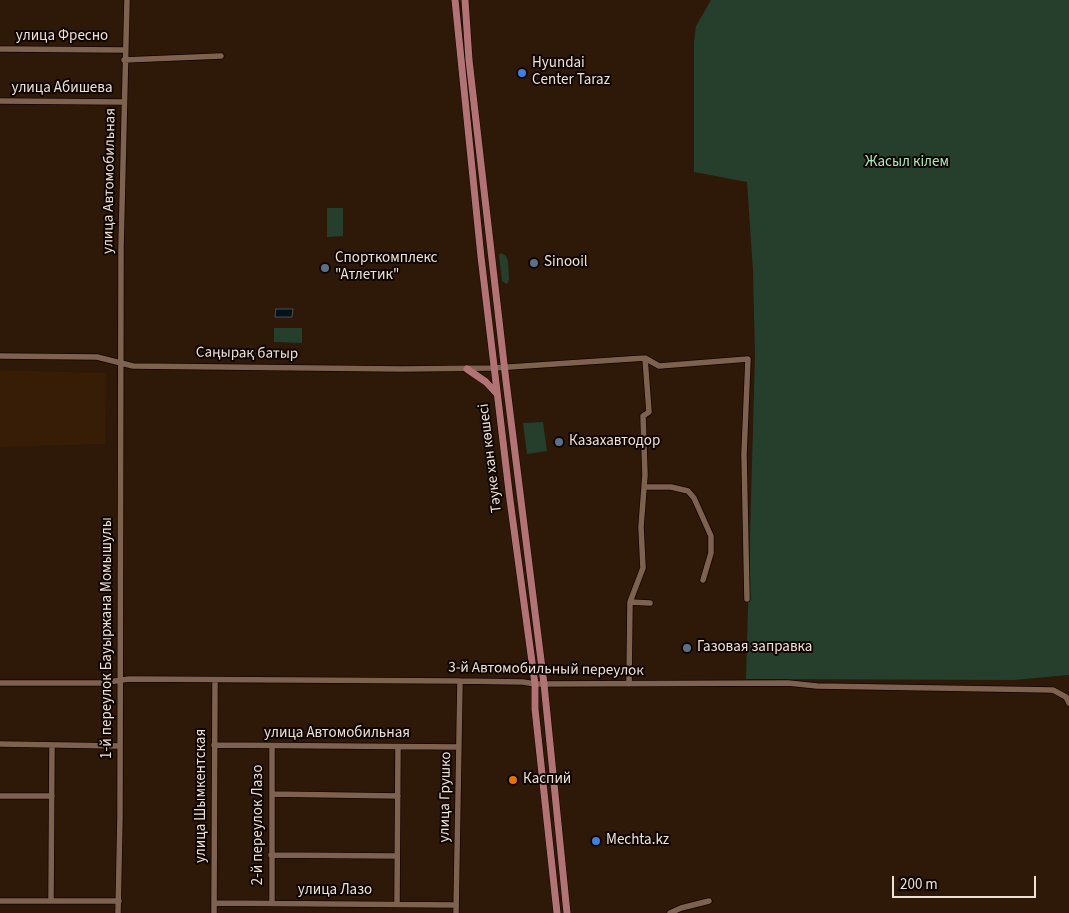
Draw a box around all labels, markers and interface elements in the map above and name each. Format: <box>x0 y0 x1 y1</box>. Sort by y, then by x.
street label: улица Фресно <box>16 28 108 46</box>
place label: Hyundai Center Taraz <box>532 55 610 90</box>
marker: Hyundai Center Taraz <box>516 67 528 79</box>
street label: улица Абишева <box>12 80 112 98</box>
street label: улица Автомобильная <box>100 108 120 254</box>
park label: Жасыл кілем <box>865 154 949 172</box>
place label: Спорткомплекс "Атлетик" <box>335 250 437 285</box>
place label: Sinooil <box>544 254 588 272</box>
marker: Sinooil <box>528 257 540 269</box>
marker: Спорткомплекс "Атлетик" <box>319 262 331 274</box>
street label: Саңырақ батыр <box>196 344 298 364</box>
street label: Тәуке хан көшесі <box>475 402 507 514</box>
place label: Казахавтодор <box>569 433 660 451</box>
marker: Казахавтодор <box>553 436 565 448</box>
street label: 1-й переулок Бауыржана Момышулы <box>99 517 117 759</box>
place label: Газовая заправка <box>697 639 812 657</box>
marker: Газовая заправка <box>681 642 693 654</box>
street label: 3-й Автомобильный переулок <box>448 659 644 681</box>
street label: улица Автомобильная <box>264 725 410 743</box>
street label: улица Шымкентская <box>193 729 211 863</box>
street label: улица Грушко <box>436 751 456 843</box>
street label: 2-й переулок Лазо <box>250 765 268 885</box>
place label: Каспий <box>523 771 571 789</box>
marker: Каспий <box>507 774 519 786</box>
place label: Mechta.kz <box>606 832 669 850</box>
marker: Mechta.kz <box>590 835 602 847</box>
scale bar <box>894 866 1038 898</box>
text: 200 m <box>900 874 938 895</box>
street label: улица Лазо <box>298 882 372 900</box>

